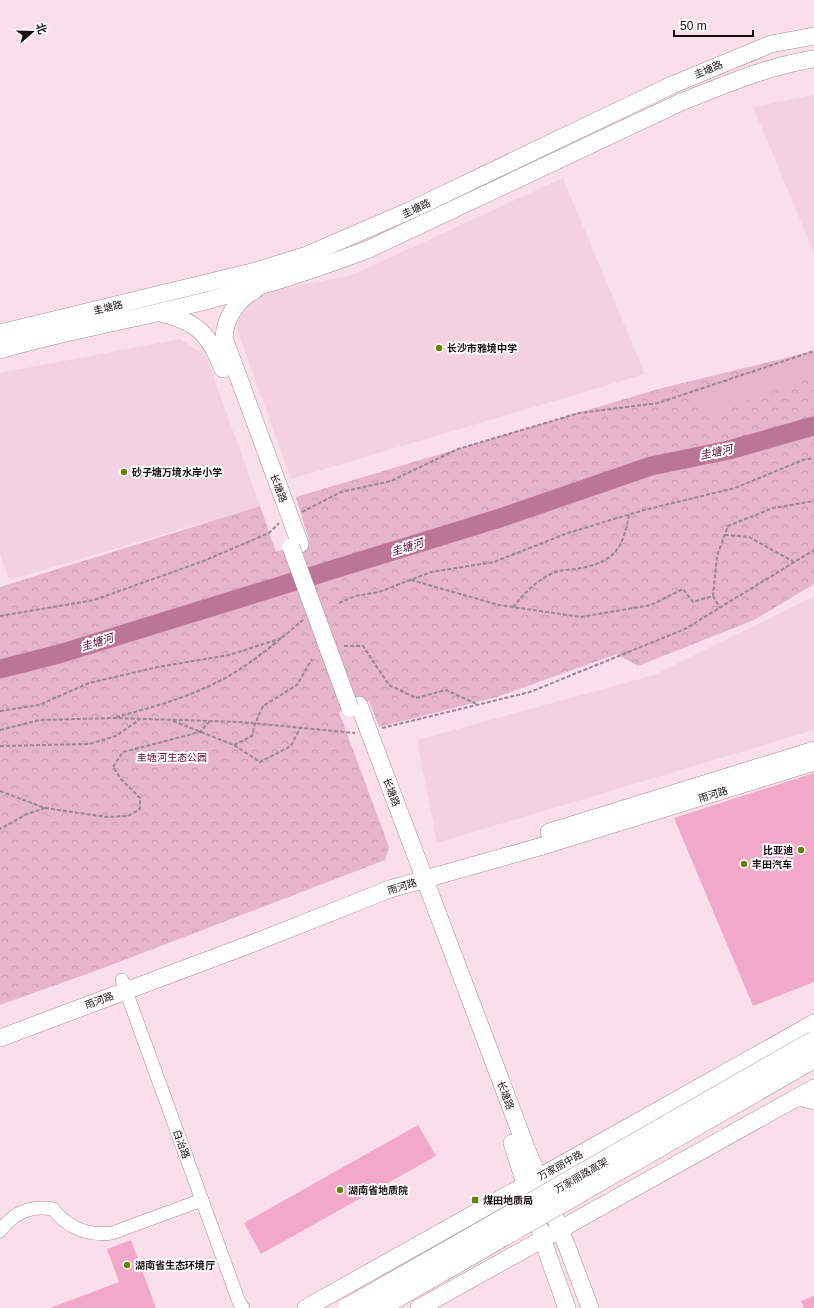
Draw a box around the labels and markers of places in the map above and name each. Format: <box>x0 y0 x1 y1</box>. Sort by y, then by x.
place label: 长沙市雅境中学 <box>447 342 517 354</box>
marker: 长沙市雅境中学 <box>434 343 444 353</box>
place label: 砂子塘万境水岸小学 <box>132 466 222 478</box>
marker: 砂子塘万境水岸小学 <box>119 467 129 477</box>
place label: 比亚迪 <box>763 845 793 856</box>
marker: 比亚迪 <box>796 845 806 855</box>
marker: 丰田汽车 <box>739 859 749 869</box>
place label: 丰田汽车 <box>752 859 792 870</box>
marker: 湖南省地质院 <box>335 1185 345 1195</box>
place label: 湖南省地质院 <box>348 1185 408 1196</box>
marker: 煤田地质局 <box>470 1195 480 1205</box>
place label: 煤田地质局 <box>483 1195 533 1206</box>
place label: 湖南省生态环境厅 <box>135 1259 215 1271</box>
marker: 湖南省生态环境厅 <box>122 1260 132 1270</box>

